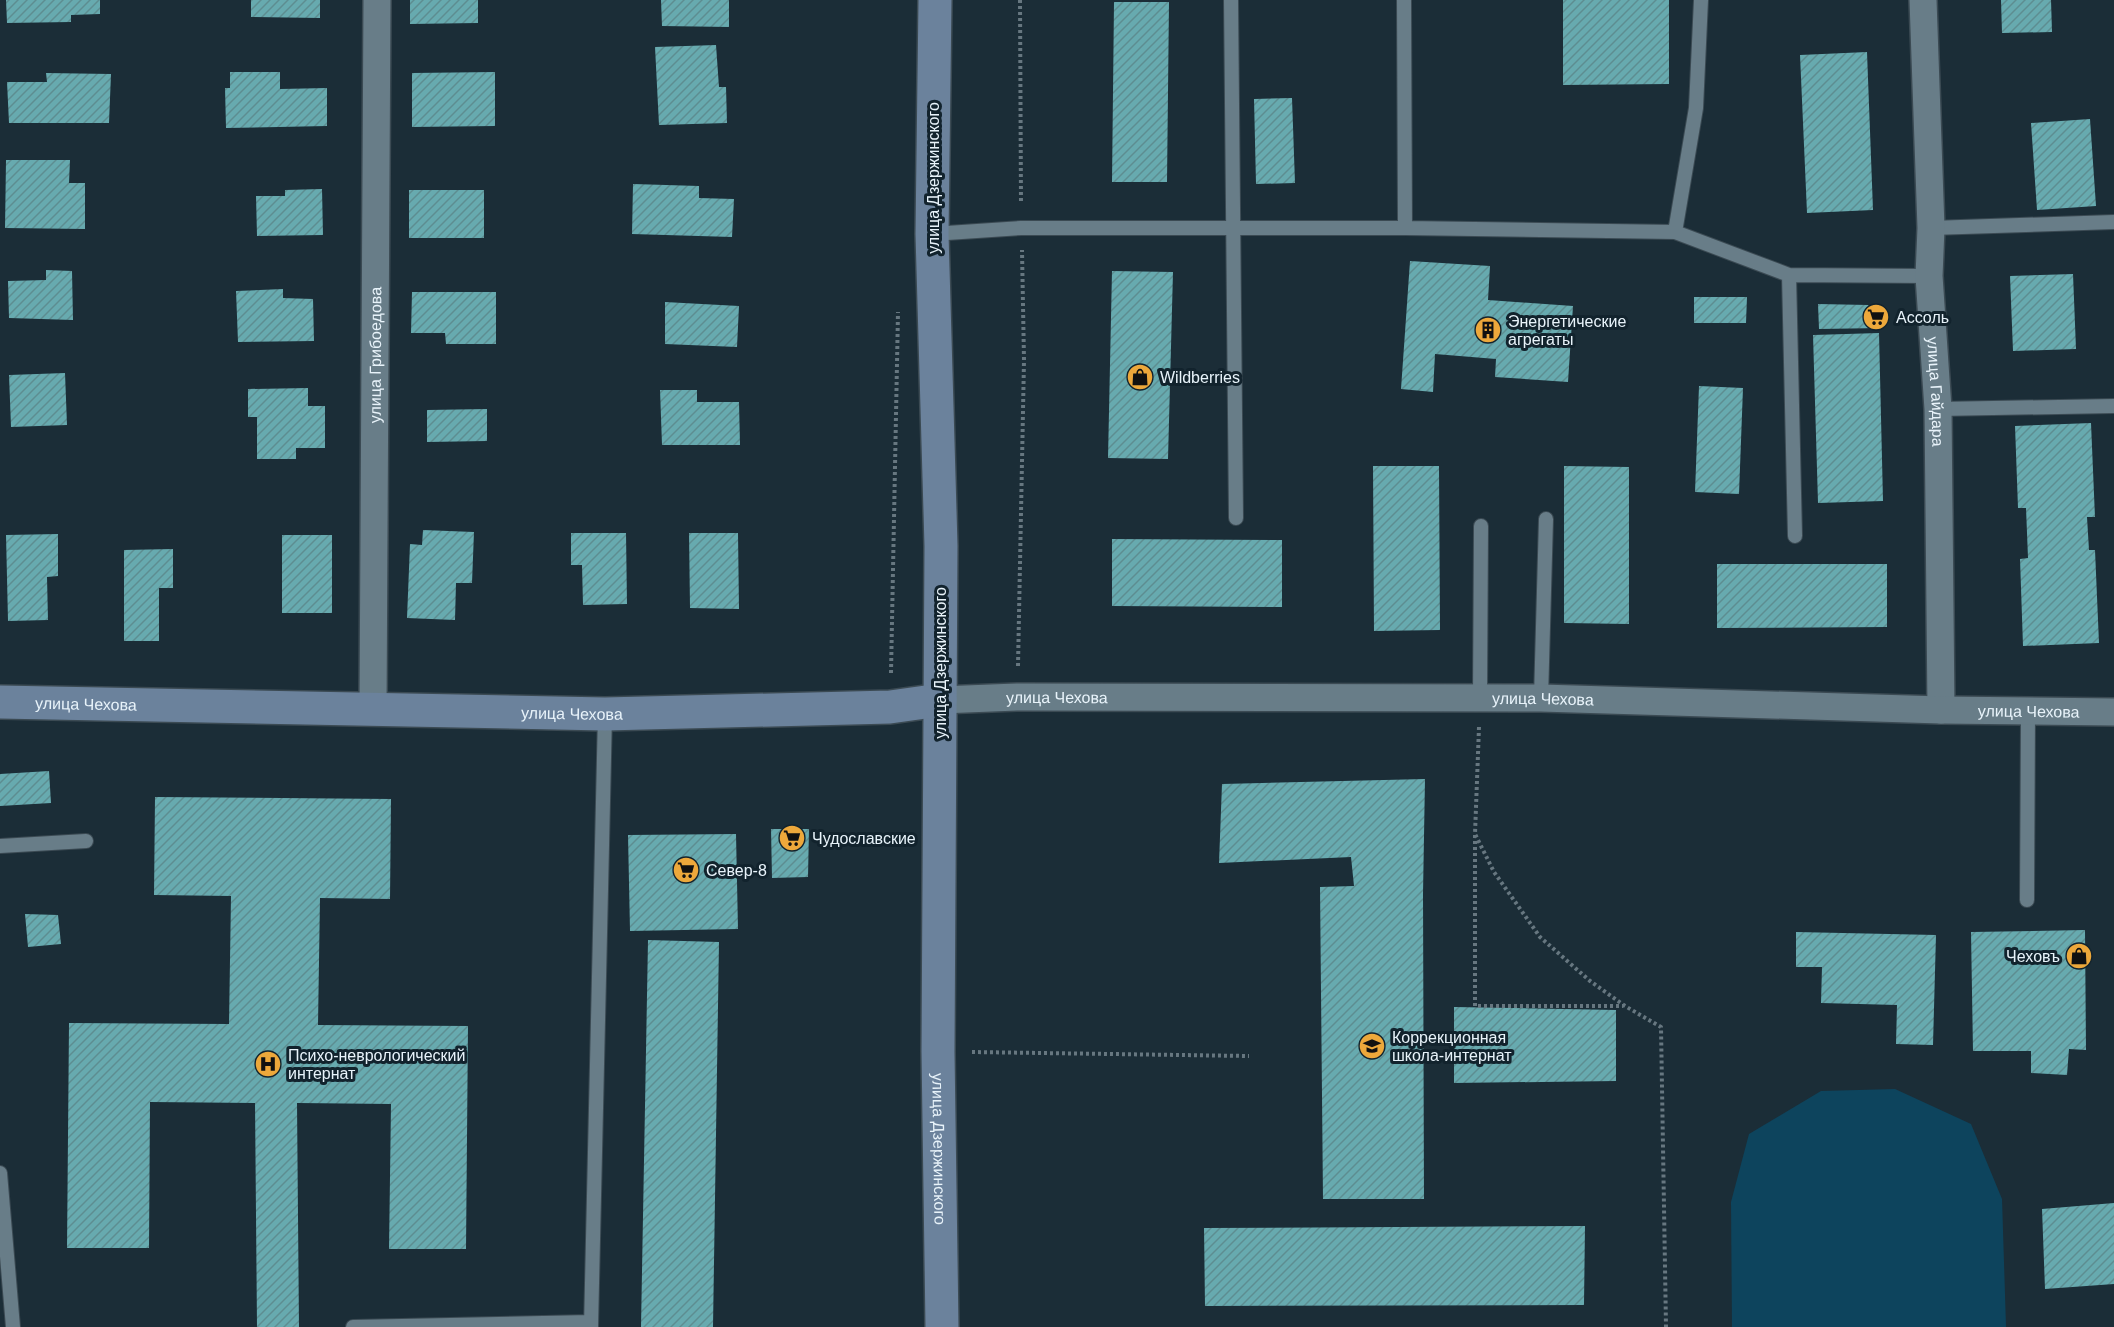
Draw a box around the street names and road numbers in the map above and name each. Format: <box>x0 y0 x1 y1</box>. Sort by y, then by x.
street label: улица Дзержинского <box>925 102 942 254</box>
street label: улица Грибоедова <box>366 287 384 423</box>
street label: улица Гайдара <box>1925 336 1947 447</box>
street label: улица Дзержинского <box>932 587 949 739</box>
street label: улица Чехова <box>1006 688 1108 706</box>
street label: улица Чехова <box>1492 689 1594 708</box>
street label: улица Чехова <box>35 694 137 713</box>
street label: улица Чехова <box>1978 702 2080 720</box>
street label: улица Чехова <box>521 704 623 723</box>
street label: улица Дзержинского <box>930 1073 949 1225</box>

